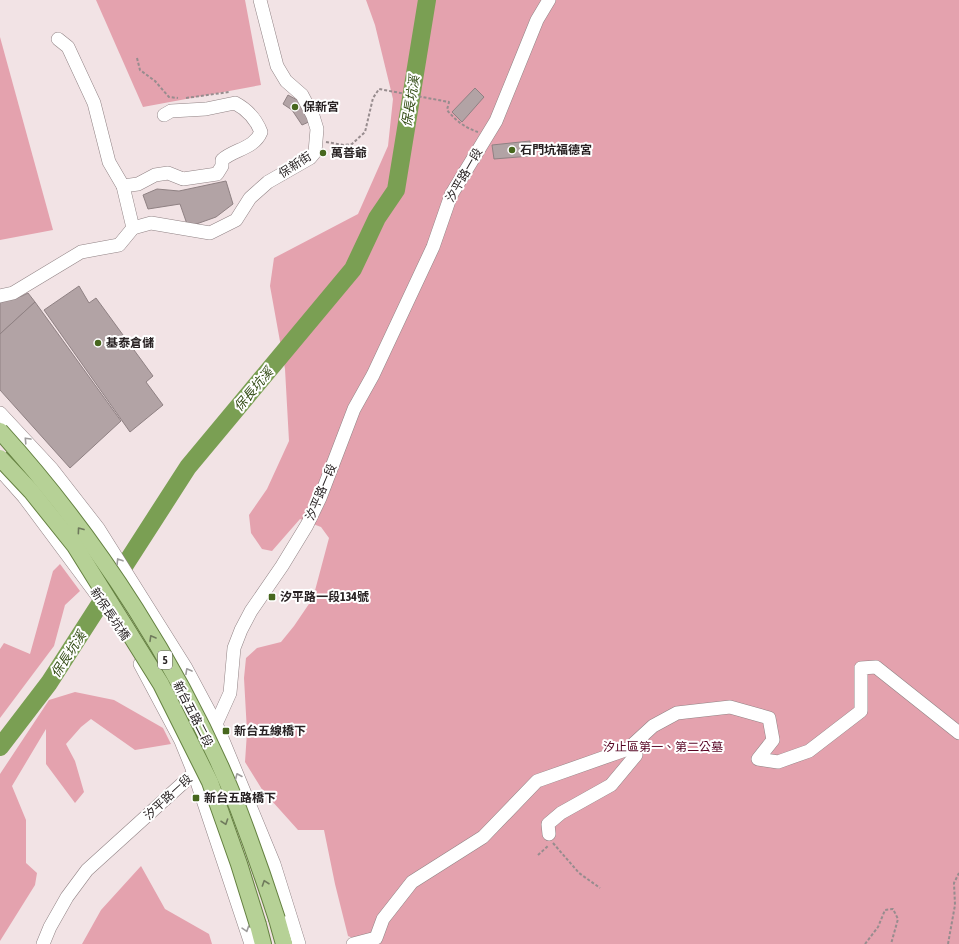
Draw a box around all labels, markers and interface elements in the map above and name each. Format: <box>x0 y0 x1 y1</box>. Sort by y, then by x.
water label: 保長坑溪 <box>399 72 422 128</box>
place label: 保新宮 <box>303 100 339 114</box>
marker: 保新宮 <box>290 102 300 112</box>
place label: 石門坑福德宮 <box>520 143 592 157</box>
marker: 石門坑福德宮 <box>507 145 517 155</box>
place label: 萬善爺 <box>331 146 367 160</box>
street label: 汐平路一段 <box>443 146 485 204</box>
marker: 萬善爺 <box>318 148 328 158</box>
street label: 保新街 <box>276 149 314 181</box>
place label: 基泰倉儲 <box>106 336 154 350</box>
marker: 基泰倉儲 <box>93 338 103 348</box>
water label: 保長坑溪 <box>231 363 277 414</box>
one-way arrow <box>24 438 31 445</box>
street label: 汐平路一段 <box>303 462 339 522</box>
one-way arrow <box>78 527 85 534</box>
one-way arrow <box>116 558 124 565</box>
street label: 新保長坑橋 <box>87 585 133 643</box>
place label: 汐平路一段134號 <box>280 590 369 604</box>
marker: 汐平路一段134號 <box>267 592 277 602</box>
water label: 保長坑溪 <box>48 627 90 680</box>
one-way arrow <box>150 634 157 642</box>
road number: 5 <box>158 651 172 669</box>
one-way arrow <box>185 668 193 675</box>
street label: 新台五路二段 <box>170 679 216 749</box>
place label: 新台五線橋下 <box>234 724 306 738</box>
marker: 新台五線橋下 <box>221 726 231 736</box>
park label: 汐止區第一、第二公墓 <box>603 740 723 754</box>
street label: 汐平路一段 <box>141 771 195 823</box>
one-way arrow <box>234 773 242 780</box>
place label: 新台五路橋下 <box>204 791 276 805</box>
marker: 新台五路橋下 <box>191 793 201 803</box>
one-way arrow <box>220 819 229 826</box>
one-way arrow <box>261 879 269 886</box>
one-way arrow <box>241 926 250 933</box>

